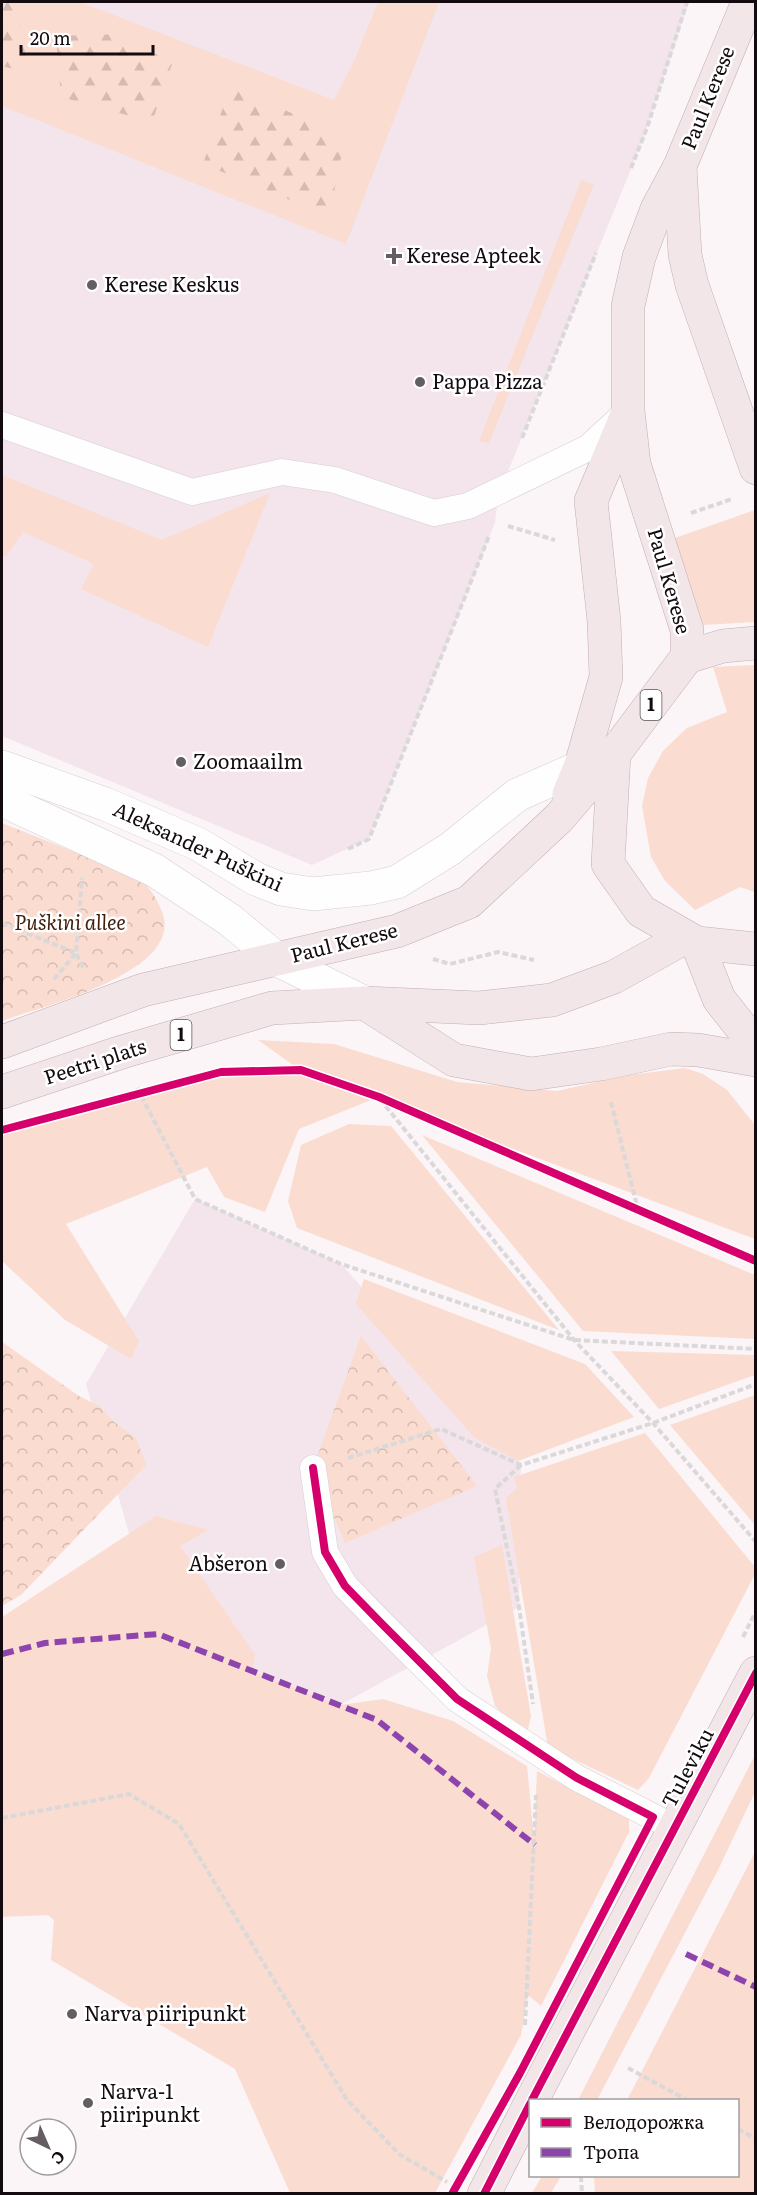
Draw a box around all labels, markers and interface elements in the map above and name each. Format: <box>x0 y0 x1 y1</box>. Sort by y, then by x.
scale bar <box>21 18 153 56</box>
text: 20 m <box>30 24 71 51</box>
street label: Paul Kerese <box>672 41 741 154</box>
place label: Kerese Apteek <box>406 239 541 269</box>
marker: Kerese Apteek <box>387 249 401 263</box>
place label: Kerese Keskus <box>104 268 239 298</box>
marker: Kerese Keskus <box>85 278 99 292</box>
place label: Pappa Pizza <box>432 365 543 395</box>
marker: Pappa Pizza <box>413 375 427 389</box>
street label: Paul Kerese <box>641 524 700 637</box>
road number: 1 <box>640 690 662 720</box>
place label: Zoomaailm <box>193 745 303 775</box>
marker: Zoomaailm <box>174 755 188 769</box>
street label: Aleksander Puškini <box>109 793 289 898</box>
park label: Puškini allee <box>14 906 126 936</box>
street label: Paul Kerese <box>287 913 400 969</box>
road number: 1 <box>170 1020 192 1050</box>
street label: Peetri plats <box>39 1029 149 1091</box>
place label: Abšeron <box>189 1547 268 1577</box>
marker: Abšeron <box>273 1557 287 1571</box>
street label: Tuleviku <box>653 1721 720 1812</box>
place label: Narva piiripunkt <box>84 1997 246 2027</box>
marker: Narva piiripunkt <box>65 2007 79 2021</box>
place label: Narva-1 piiripunkt <box>100 2075 200 2128</box>
marker: Narva-1 piiripunkt <box>81 2096 95 2110</box>
legend <box>529 2099 739 2177</box>
text: Велодорожка <box>583 2108 705 2135</box>
north arrow <box>18 2117 78 2177</box>
text: Тропа <box>583 2138 639 2165</box>
text: С <box>47 2146 72 2171</box>

